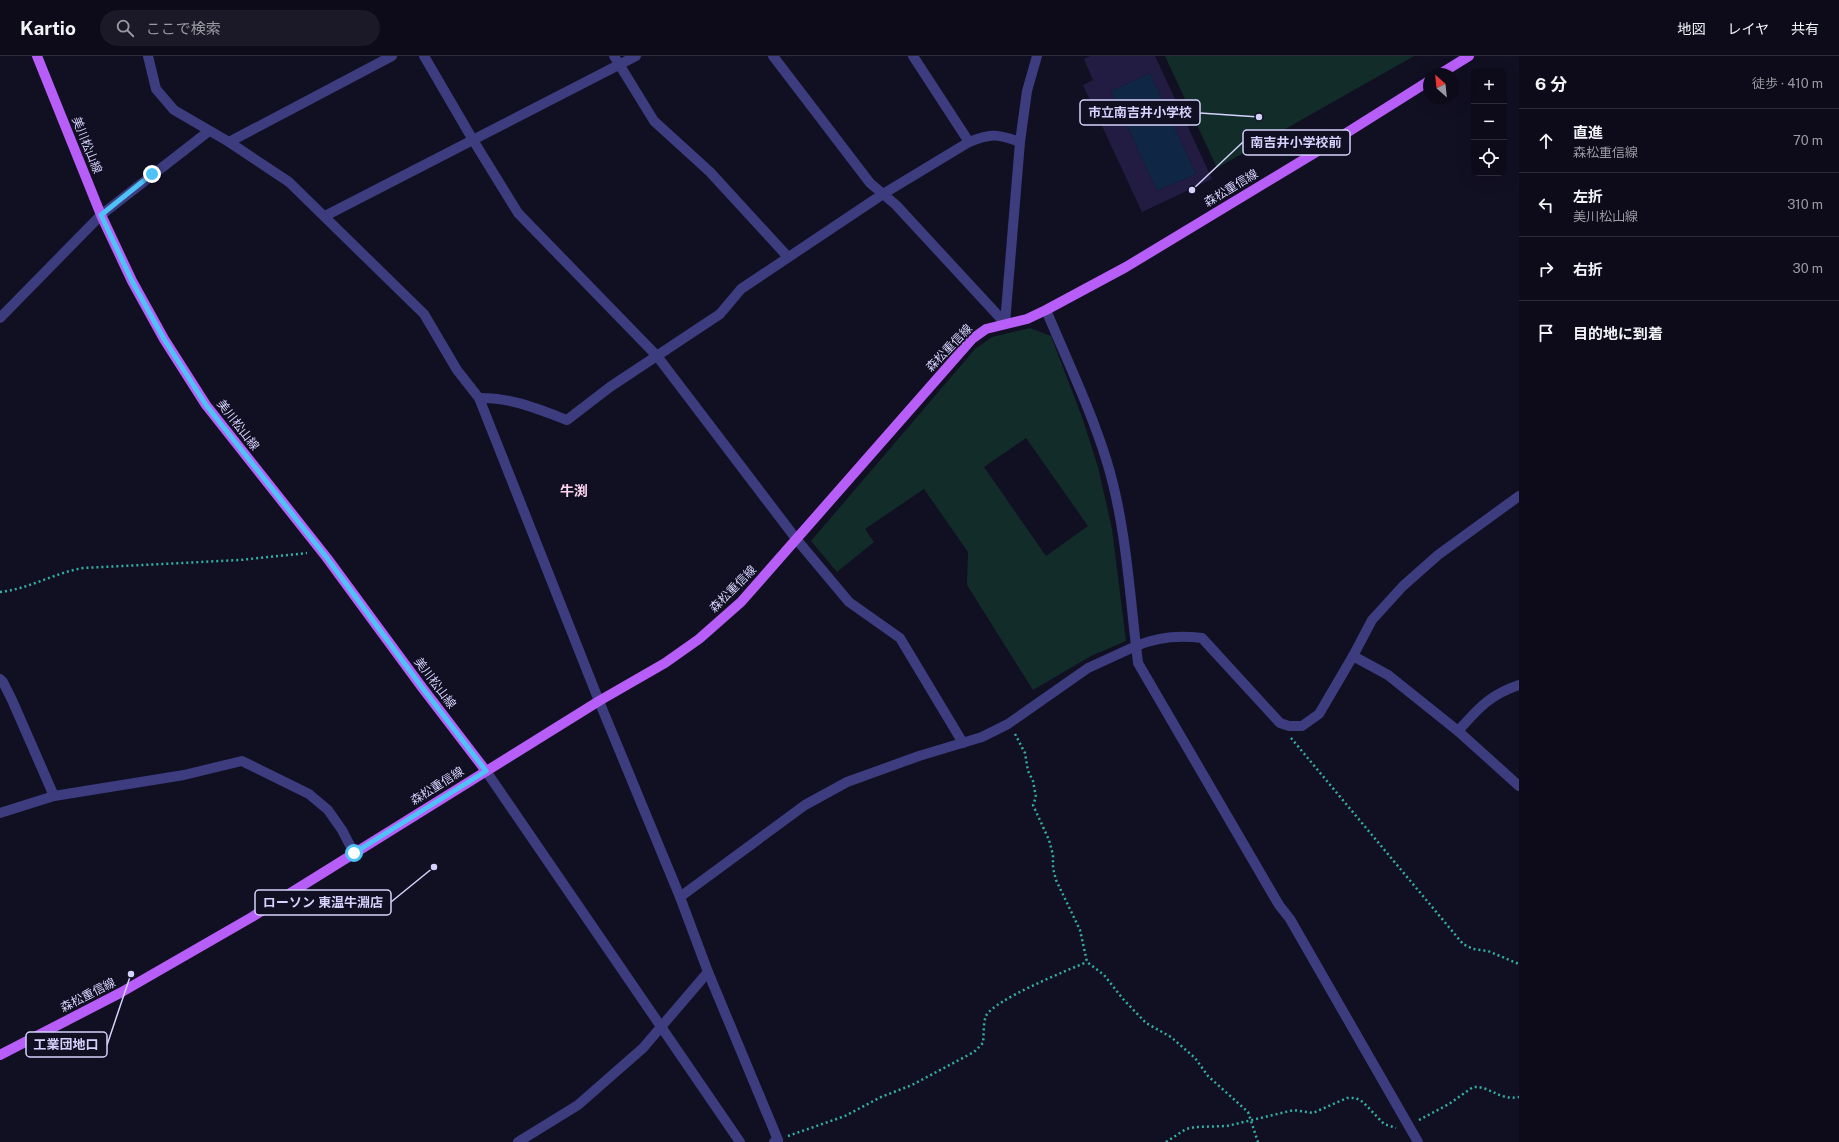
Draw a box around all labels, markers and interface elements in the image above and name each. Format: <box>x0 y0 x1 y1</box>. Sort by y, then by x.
search box <box>100 10 380 46</box>
text: Kartio <box>20 17 76 39</box>
icon: search <box>114 17 136 39</box>
text: ここで検索 <box>146 20 221 37</box>
text: 地図 <box>1677 21 1705 37</box>
text: レイヤ <box>1727 21 1769 37</box>
text: 共有 <box>1791 21 1819 37</box>
north arrow <box>1423 68 1459 104</box>
map controls <box>1471 68 1507 176</box>
button: + <box>1471 68 1507 104</box>
text: 6 分 <box>1535 74 1567 94</box>
text: 徒歩 · 410 m <box>1752 76 1823 91</box>
callout: 市立南吉井小学校 <box>1080 100 1200 125</box>
button: − <box>1471 104 1507 140</box>
text: 市立南吉井小学校 <box>1088 105 1192 120</box>
street label: 美川松山線 <box>69 115 105 175</box>
text: 直進 <box>1573 124 1603 141</box>
callout: 南吉井小学校前 <box>1243 130 1350 155</box>
icon: ahead <box>1535 130 1557 152</box>
text: 70 m <box>1793 133 1823 148</box>
text: 南吉井小学校前 <box>1250 135 1342 150</box>
button: locate <box>1471 140 1507 176</box>
text: 森松重信線 <box>1573 145 1638 160</box>
route end <box>143 165 161 183</box>
street label: 森松重信線 <box>1202 167 1260 209</box>
text: 左折 <box>1573 188 1603 205</box>
icon: left <box>1535 194 1557 216</box>
text: 310 m <box>1787 197 1823 212</box>
text: 美川松山線 <box>1573 209 1638 224</box>
icon: right <box>1535 258 1557 280</box>
text: 右折 <box>1573 261 1603 278</box>
text: 30 m <box>1793 261 1823 276</box>
street label: 森松重信線 <box>923 322 975 374</box>
icon: arrive <box>1535 322 1557 344</box>
text: 目的地に到着 <box>1573 325 1663 342</box>
street label: 美川松山線 <box>214 397 262 453</box>
district label: 牛渕 <box>560 483 588 499</box>
street label: 森松重信線 <box>707 563 759 615</box>
street label: 美川松山線 <box>411 655 459 711</box>
street label: 森松重信線 <box>408 764 466 808</box>
route start <box>345 844 363 862</box>
callout: ローソン 東温牛淵店 <box>255 890 391 915</box>
text: ローソン 東温牛淵店 <box>263 895 383 910</box>
street label: 森松重信線 <box>58 975 118 1015</box>
callout: 工業団地口 <box>26 1032 107 1057</box>
text: 工業団地口 <box>33 1037 99 1052</box>

